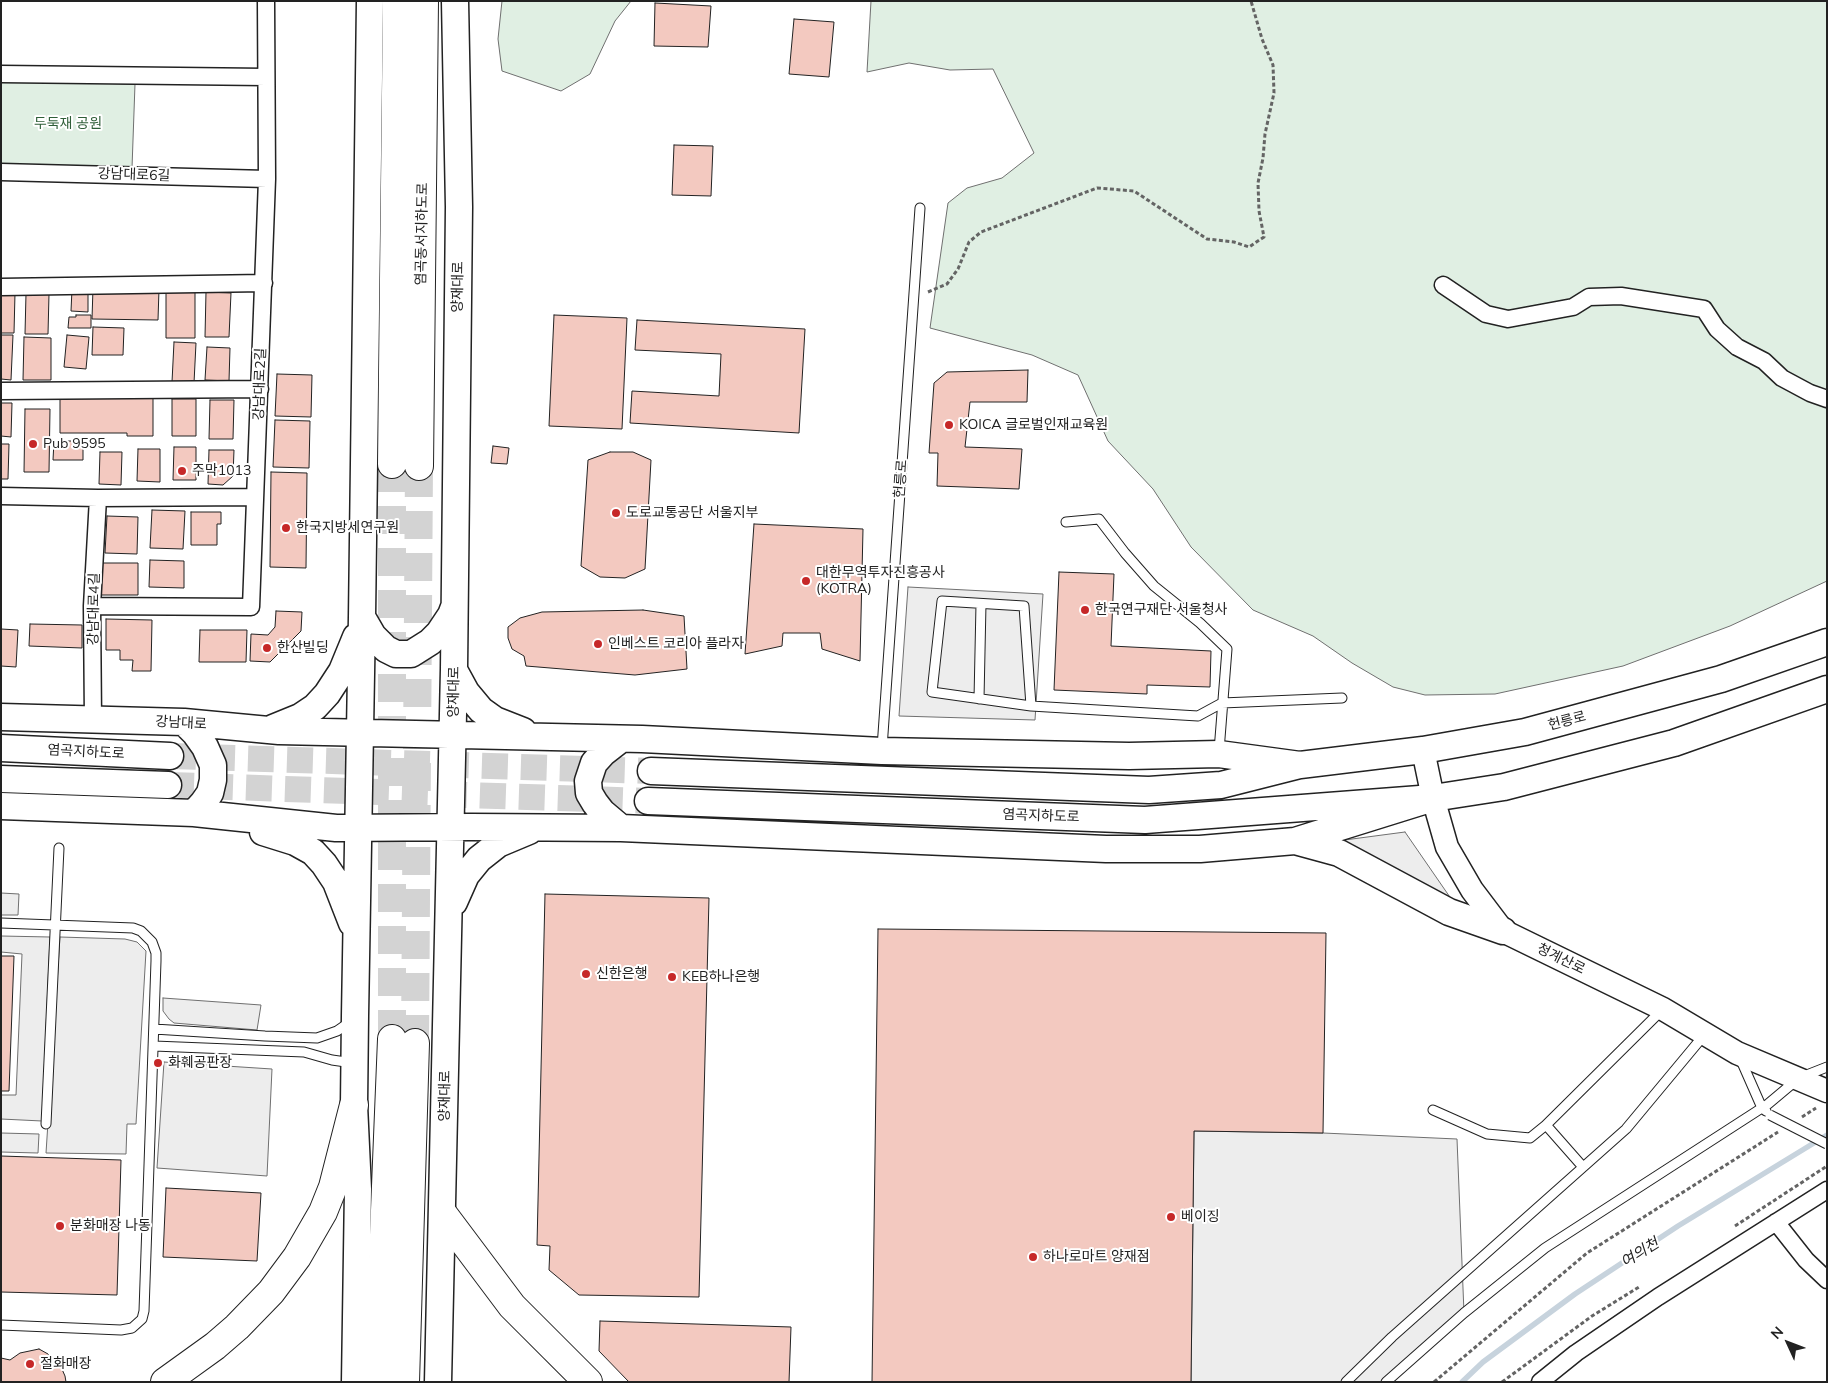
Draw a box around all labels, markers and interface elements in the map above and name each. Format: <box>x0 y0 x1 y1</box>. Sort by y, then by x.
park label: 두둑재 공원 <box>34 116 102 132</box>
street label: 강남대로6길 <box>97 165 171 185</box>
street label: 염곡동서지하도로 <box>413 182 431 286</box>
street label: 양재대로 <box>449 261 467 313</box>
street label: 강남대로2길 <box>250 347 270 421</box>
place label: KOICA 글로벌인재교육원 <box>959 417 1108 433</box>
marker: KOICA 글로벌인재교육원 <box>943 419 955 431</box>
place label: Pub 9595 <box>43 436 106 452</box>
marker: Pub 9595 <box>27 438 39 450</box>
street label: 헌릉로 <box>891 459 911 499</box>
place label: 주막1013 <box>192 463 251 479</box>
marker: 주막1013 <box>176 465 188 477</box>
place label: 도로교통공단 서울지부 <box>626 505 758 521</box>
marker: 도로교통공단 서울지부 <box>610 507 622 519</box>
place label: 한국지방세연구원 <box>296 520 399 536</box>
marker: 한국지방세연구원 <box>280 522 292 534</box>
place label: 대한무역투자진흥공사 (KOTRA) <box>816 565 945 598</box>
street label: 강남대로4길 <box>85 572 103 646</box>
marker: 대한무역투자진흥공사 (KOTRA) <box>800 575 812 587</box>
place label: 한국연구재단 서울청사 <box>1095 602 1227 618</box>
marker: 한국연구재단 서울청사 <box>1079 604 1091 616</box>
place label: 인베스트 코리아 플라자 <box>608 636 744 652</box>
marker: 인베스트 코리아 플라자 <box>592 638 604 650</box>
place label: 한산빌딩 <box>277 640 329 656</box>
marker: 한산빌딩 <box>261 642 273 654</box>
street label: 양재대로 <box>445 666 463 718</box>
street label: 헌릉로 <box>1546 708 1588 734</box>
street label: 강남대로 <box>155 713 207 733</box>
street label: 염곡지하도로 <box>47 742 125 762</box>
street label: 염곡지하도로 <box>1002 806 1080 826</box>
street label: 청계산로 <box>1534 940 1588 978</box>
place label: 신한은행 <box>596 966 648 982</box>
marker: 신한은행 <box>580 968 592 980</box>
place label: KEB하나은행 <box>682 969 760 985</box>
marker: KEB하나은행 <box>666 971 678 983</box>
place label: 화훼공판장 <box>168 1055 232 1071</box>
marker: 화훼공판장 <box>152 1057 164 1069</box>
street label: 양재대로 <box>436 1070 454 1122</box>
place label: 베이징 <box>1181 1209 1220 1225</box>
marker: 베이징 <box>1165 1211 1177 1223</box>
place label: 분화매장 나동 <box>70 1218 151 1234</box>
marker: 분화매장 나동 <box>54 1220 66 1232</box>
water label: 여의천 <box>1618 1234 1662 1272</box>
place label: 하나로마트 양재점 <box>1043 1249 1150 1265</box>
marker: 하나로마트 양재점 <box>1027 1251 1039 1263</box>
north arrow <box>1763 1318 1813 1368</box>
text: N <box>1767 1323 1787 1343</box>
place label: 절화매장 <box>40 1356 92 1372</box>
marker: 절화매장 <box>24 1358 36 1370</box>

